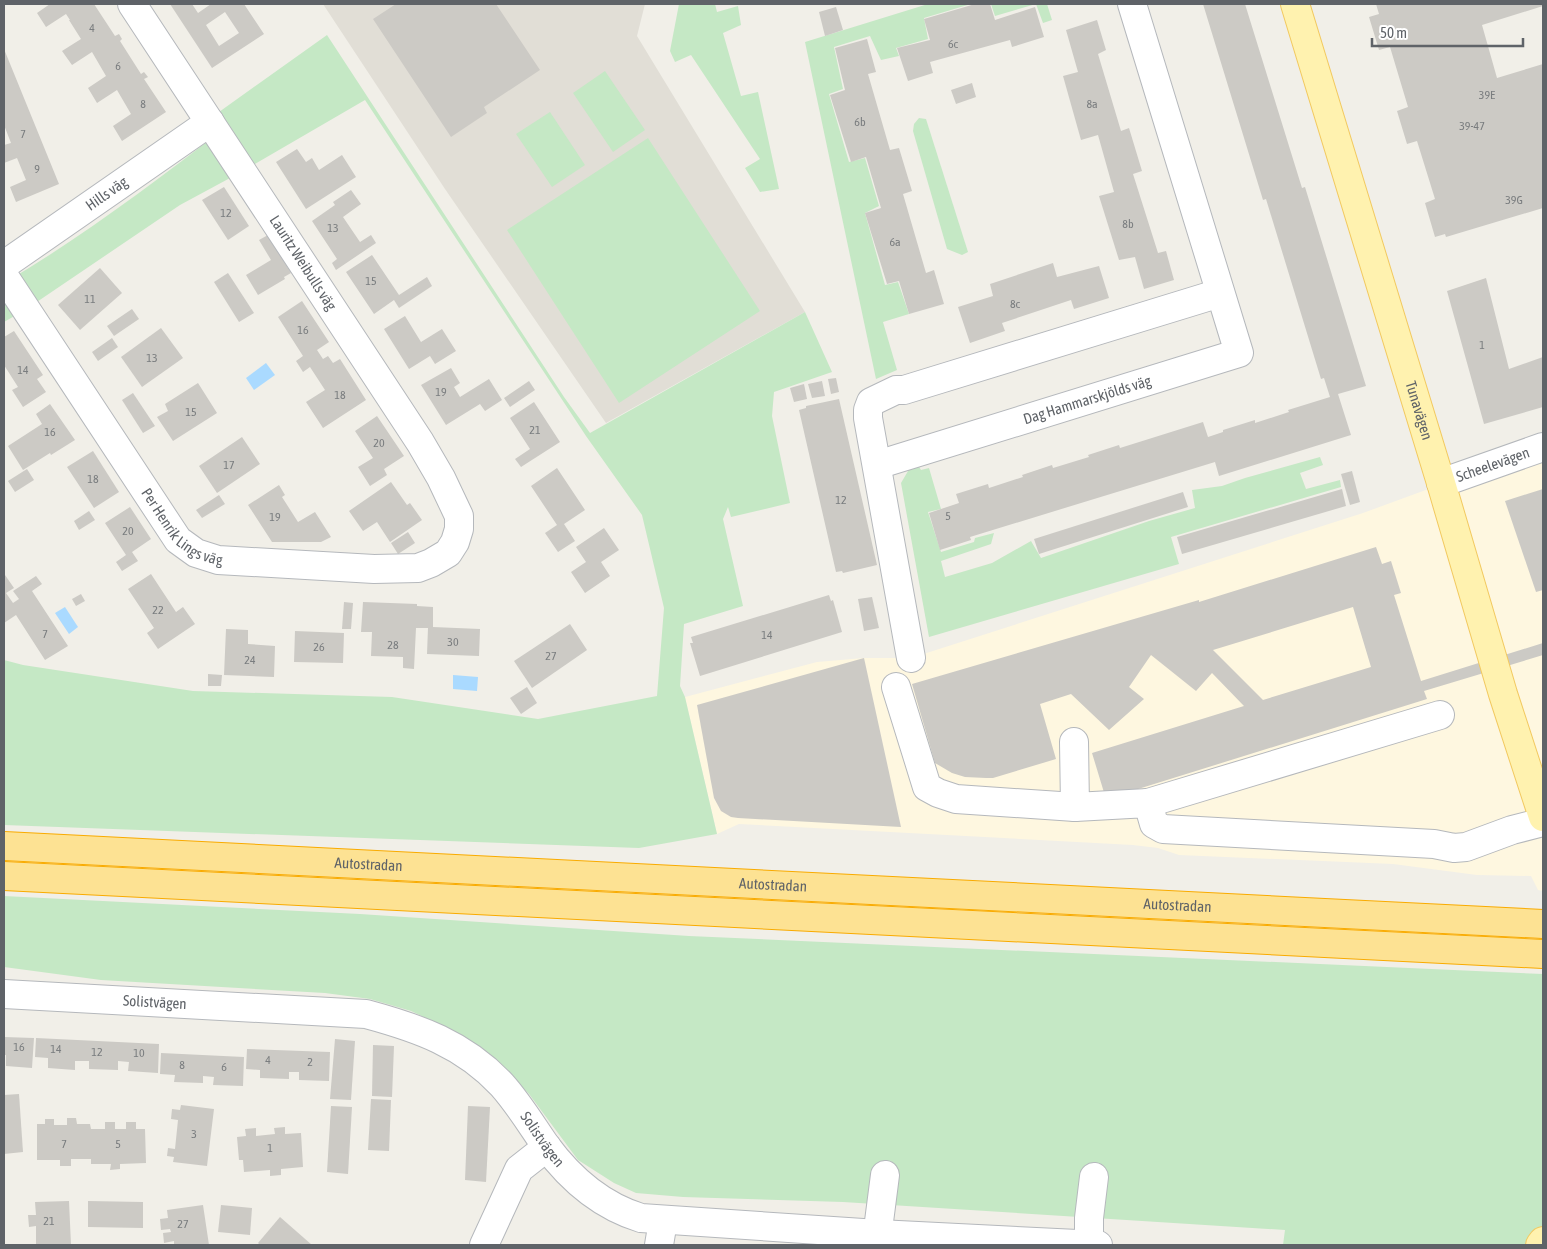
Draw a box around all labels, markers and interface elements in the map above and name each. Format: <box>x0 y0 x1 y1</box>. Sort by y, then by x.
scale bar <box>1372 15 1523 47</box>
house number: 4 <box>89 21 95 35</box>
text: 50 m <box>1380 24 1407 41</box>
house number: 6c <box>948 37 959 51</box>
house number: 6 <box>115 59 121 73</box>
house number: 39E <box>1479 88 1495 102</box>
house number: 8 <box>140 97 146 111</box>
house number: 8a <box>1086 97 1098 111</box>
house number: 6b <box>854 115 866 129</box>
house number: 39-47 <box>1459 119 1485 133</box>
house number: 7 <box>20 127 26 141</box>
house number: 9 <box>34 162 40 176</box>
street label: Hills väg <box>82 173 131 214</box>
house number: 39G <box>1505 193 1523 207</box>
house number: 12 <box>220 206 232 220</box>
street label: Lauritz Weibulls väg <box>266 212 341 314</box>
house number: 8b <box>1122 217 1134 231</box>
house number: 13 <box>327 221 339 235</box>
house number: 6a <box>889 235 901 249</box>
house number: 15 <box>365 274 377 288</box>
house number: 11 <box>84 292 96 306</box>
house number: 8c <box>1010 297 1021 311</box>
house number: 16 <box>297 323 309 337</box>
house number: 1 <box>1479 338 1485 352</box>
house number: 13 <box>146 351 158 365</box>
house number: 14 <box>17 363 29 377</box>
street label: Dag Hammarskjölds väg <box>1021 372 1154 427</box>
street label: Tunavägen <box>1402 379 1436 442</box>
house number: 19 <box>435 385 447 399</box>
house number: 18 <box>334 388 346 402</box>
house number: 15 <box>185 405 197 419</box>
house number: 21 <box>529 423 541 437</box>
house number: 16 <box>44 425 56 439</box>
house number: 20 <box>373 436 385 450</box>
street label: Scheelevägen <box>1454 443 1532 485</box>
house number: 17 <box>223 458 235 472</box>
house number: 18 <box>87 472 99 486</box>
street label: Per Henrik Lings väg <box>138 485 223 568</box>
house number: 12 <box>835 493 847 507</box>
house number: 5 <box>945 509 951 523</box>
house number: 19 <box>269 510 281 524</box>
house number: 20 <box>122 524 134 538</box>
house number: 22 <box>152 603 164 617</box>
house number: 7 <box>42 627 48 641</box>
house number: 14 <box>761 628 773 642</box>
house number: 30 <box>447 635 459 649</box>
house number: 28 <box>387 638 399 652</box>
house number: 26 <box>313 640 325 654</box>
house number: 27 <box>545 649 557 663</box>
house number: 24 <box>244 653 256 667</box>
street label: Autostradan <box>334 854 403 874</box>
street label: Autostradan <box>739 874 807 895</box>
street label: Autostradan <box>1143 895 1212 915</box>
street label: Solistvägen <box>123 992 187 1012</box>
house number: 16 <box>13 1040 25 1054</box>
house number: 14 <box>50 1042 62 1056</box>
house number: 12 <box>91 1045 103 1059</box>
house number: 10 <box>133 1046 145 1060</box>
house number: 4 <box>265 1053 271 1067</box>
house number: 2 <box>307 1055 313 1069</box>
house number: 8 <box>179 1058 185 1072</box>
house number: 6 <box>221 1060 227 1074</box>
street label: Solistvägen <box>517 1108 568 1170</box>
house number: 3 <box>191 1127 197 1141</box>
house number: 7 <box>61 1137 67 1151</box>
house number: 5 <box>115 1137 121 1151</box>
house number: 1 <box>267 1141 273 1155</box>
house number: 21 <box>43 1214 55 1228</box>
house number: 27 <box>177 1217 189 1231</box>

